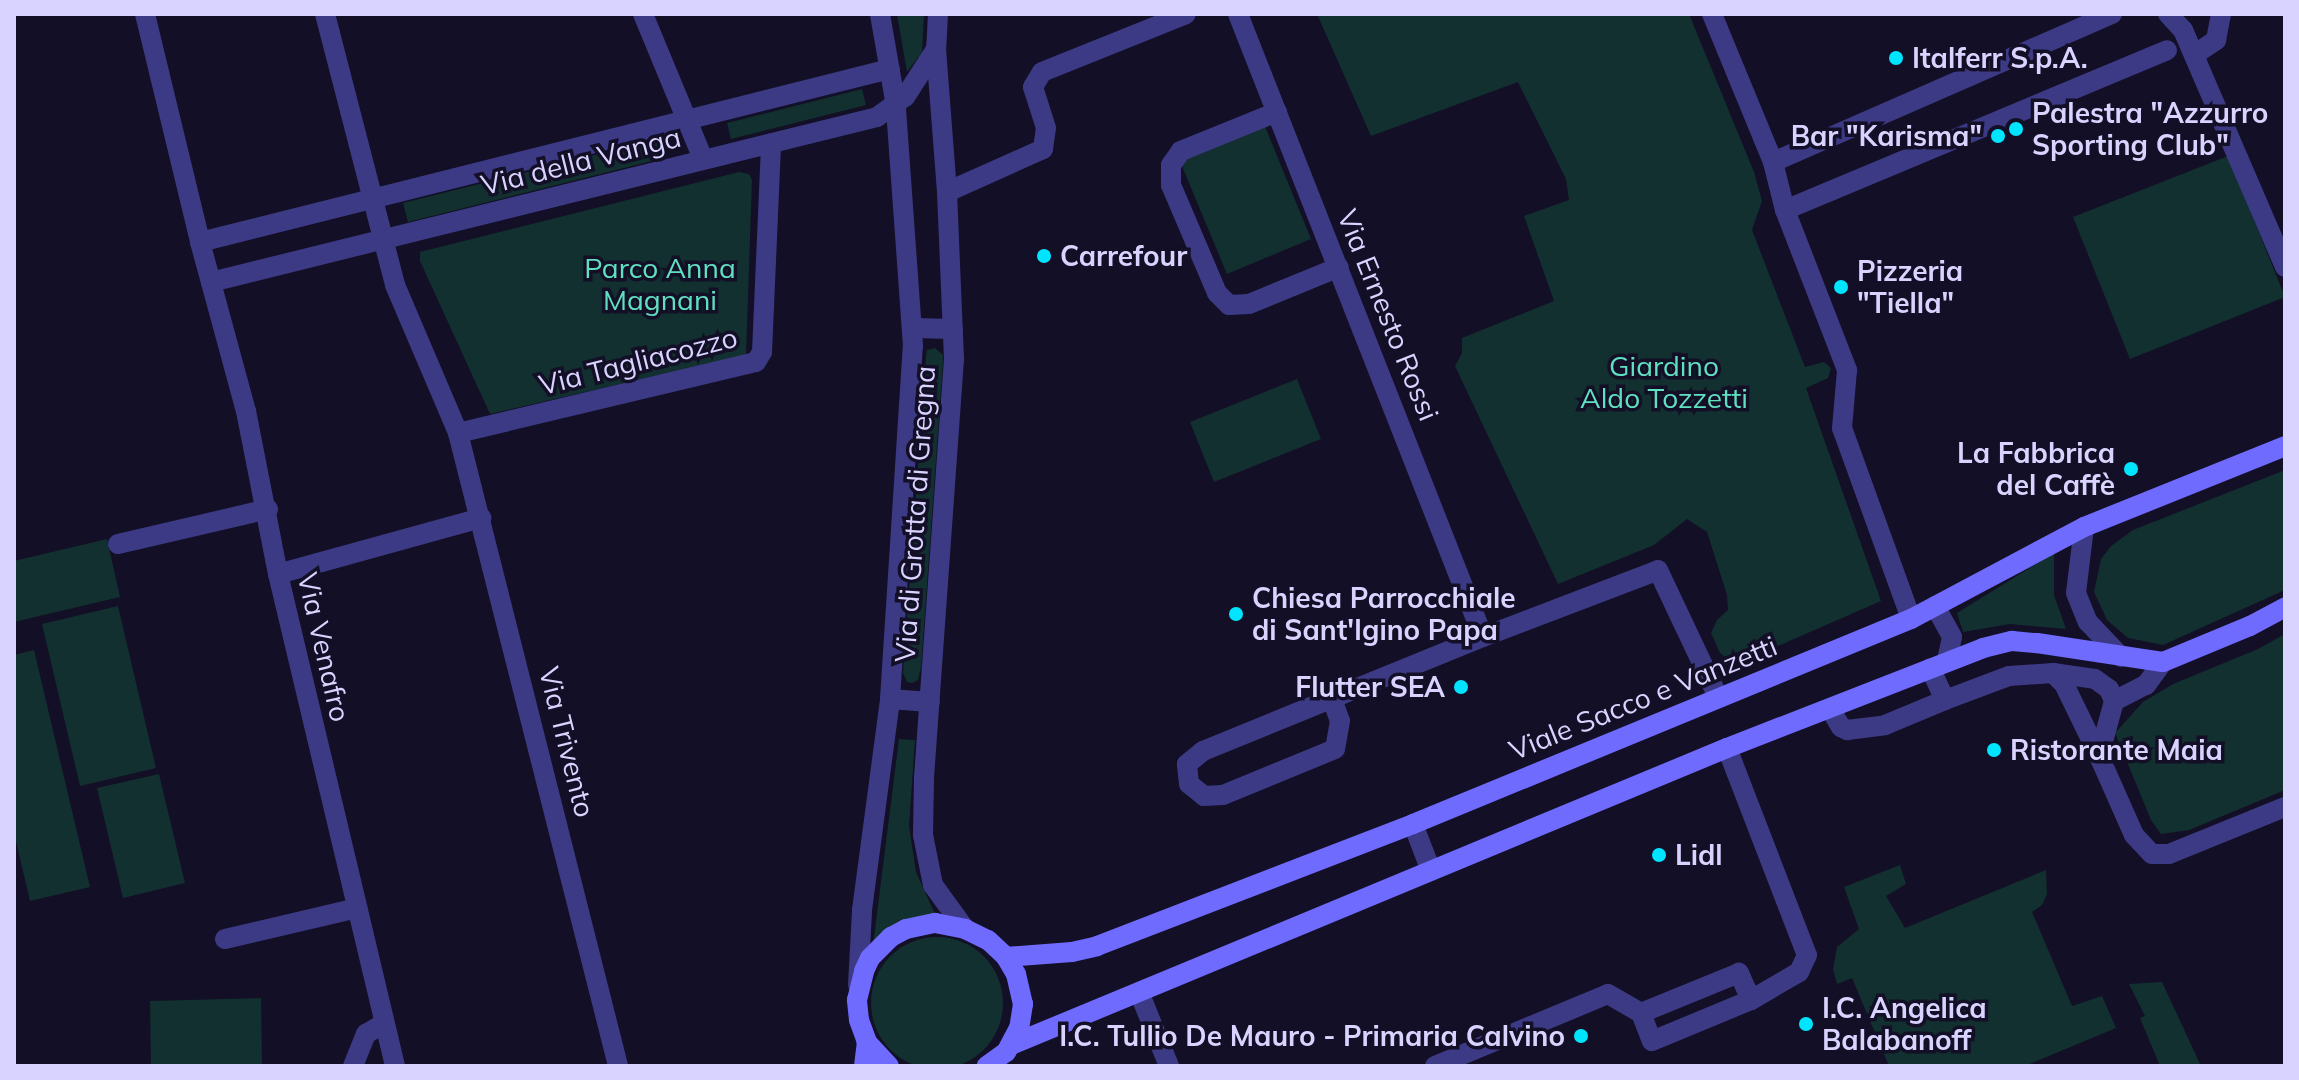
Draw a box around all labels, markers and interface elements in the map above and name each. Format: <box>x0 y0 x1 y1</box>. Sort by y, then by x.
place label: Italferr S.p.A. <box>1912 41 2088 75</box>
marker: Italferr S.p.A. <box>1887 49 1905 67</box>
place label: Palestra "Azzurro Sporting Club" <box>2032 96 2268 162</box>
place label: Bar "Karisma" <box>1791 119 1982 153</box>
street label: Via della Vanga <box>478 120 684 202</box>
marker: Palestra "Azzurro Sporting Club" <box>2007 120 2025 138</box>
marker: Bar "Karisma" <box>1989 127 2007 145</box>
street label: Via Ernesto Rossi <box>1330 205 1446 425</box>
place label: Carrefour <box>1060 239 1187 273</box>
marker: Carrefour <box>1035 247 1053 265</box>
park label: Parco Anna Magnani <box>584 251 736 317</box>
place label: Pizzeria "Tiella" <box>1857 254 1963 320</box>
marker: Pizzeria "Tiella" <box>1832 278 1850 296</box>
street label: Via Tagliacozzo <box>535 320 741 402</box>
park label: Giardino Aldo Tozzetti <box>1580 349 1748 415</box>
street label: Via di Grotta di Gregna <box>888 365 942 663</box>
place label: La Fabbrica del Caffè <box>1957 436 2115 502</box>
marker: La Fabbrica del Caffè <box>2122 460 2140 478</box>
street label: Via Venafro <box>291 569 357 725</box>
place label: Chiesa Parrocchiale di Sant'Igino Papa <box>1252 581 1516 647</box>
marker: Chiesa Parrocchiale di Sant'Igino Papa <box>1227 605 1245 623</box>
street label: Viale Sacco e Vanzetti <box>1504 629 1782 767</box>
street label: Via Trivento <box>532 663 602 821</box>
place label: Flutter SEA <box>1295 670 1445 704</box>
marker: Flutter SEA <box>1452 678 1470 696</box>
place label: Ristorante Maia <box>2010 733 2223 767</box>
marker: Ristorante Maia <box>1985 741 2003 759</box>
place label: Lidl <box>1675 838 1723 872</box>
marker: Lidl <box>1650 846 1668 864</box>
place label: I.C. Angelica Balabanoff <box>1822 991 1987 1057</box>
marker: I.C. Angelica Balabanoff <box>1797 1015 1815 1033</box>
place label: I.C. Tullio De Mauro - Primaria Calvino <box>1059 1019 1565 1053</box>
marker: I.C. Tullio De Mauro - Primaria Calvino <box>1572 1027 1590 1045</box>

